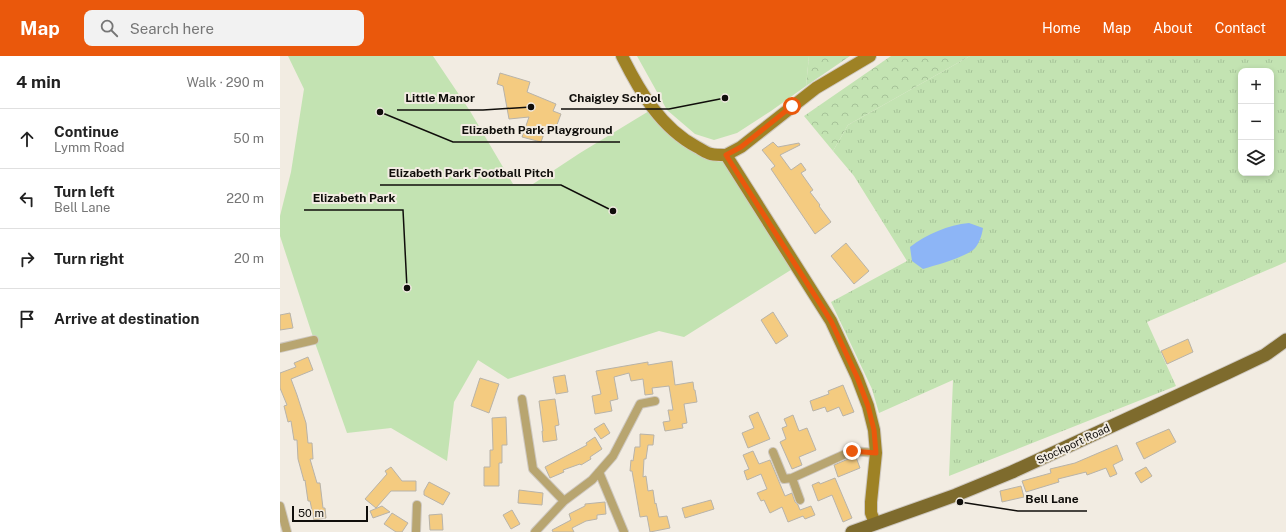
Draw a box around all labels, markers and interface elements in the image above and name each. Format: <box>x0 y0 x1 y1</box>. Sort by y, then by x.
search box <box>84 10 364 46</box>
text: Map <box>20 17 60 39</box>
icon: search <box>98 17 120 39</box>
text: Search here <box>130 20 214 37</box>
text: Home <box>1042 20 1081 36</box>
text: Map <box>1103 20 1131 36</box>
text: About <box>1153 20 1193 36</box>
text: Contact <box>1215 20 1266 36</box>
map controls <box>1238 68 1274 176</box>
button: + <box>1238 68 1274 104</box>
text: 4 min <box>16 72 61 92</box>
text: Walk · 290 m <box>186 75 264 90</box>
callout: Chaigley School <box>561 85 669 109</box>
callout: Little Manor <box>397 86 483 110</box>
text: Little Manor <box>405 91 475 105</box>
text: Chaigley School <box>569 91 661 105</box>
route start <box>783 97 801 115</box>
button: − <box>1238 104 1274 140</box>
callout: Elizabeth Park Playground <box>453 118 620 142</box>
text: Continue <box>54 123 119 140</box>
text: Elizabeth Park Playground <box>461 123 613 137</box>
icon: ahead <box>16 128 38 150</box>
text: 50 m <box>233 131 264 146</box>
text: Lymm Road <box>54 140 124 155</box>
button: layers <box>1238 140 1274 176</box>
callout: Elizabeth Park Football Pitch <box>380 161 561 185</box>
text: Elizabeth Park Football Pitch <box>388 166 554 180</box>
text: Turn left <box>54 183 115 200</box>
callout: Elizabeth Park <box>304 186 403 210</box>
icon: left <box>16 188 38 210</box>
text: 220 m <box>226 191 264 206</box>
text: Elizabeth Park <box>313 191 395 205</box>
text: Bell Lane <box>54 200 110 215</box>
icon: right <box>16 248 38 270</box>
text: Turn right <box>54 250 124 267</box>
text: 20 m <box>234 251 264 266</box>
icon: arrive <box>16 308 38 330</box>
text: Arrive at destination <box>54 310 199 327</box>
street label: Stockport Road <box>1034 422 1112 466</box>
route end <box>843 442 861 460</box>
callout: Bell Lane <box>1018 487 1087 511</box>
text: Bell Lane <box>1025 492 1079 506</box>
scale bar <box>292 504 368 523</box>
text: 50 m <box>298 507 324 519</box>

